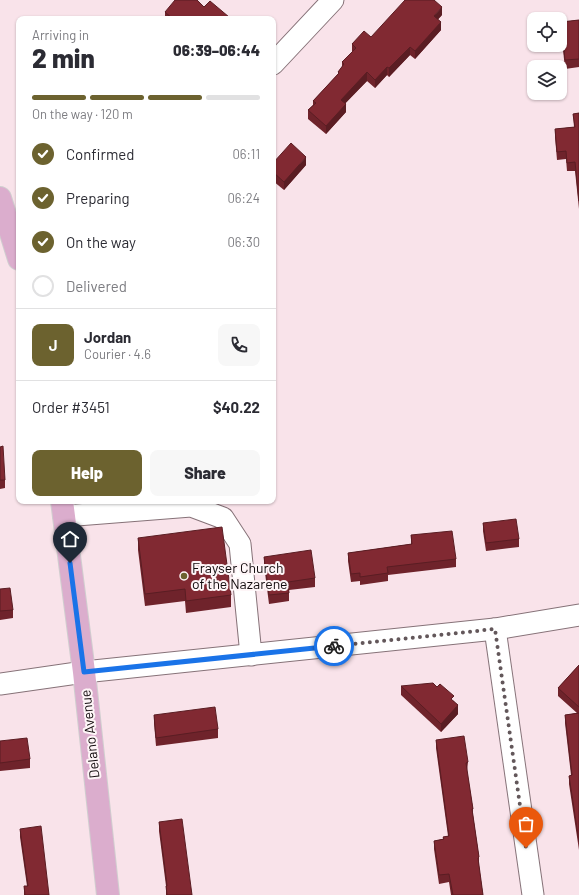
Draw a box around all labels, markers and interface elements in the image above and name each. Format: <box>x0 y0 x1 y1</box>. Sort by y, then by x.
map controls <box>527 12 567 100</box>
button: locate <box>527 12 567 52</box>
text: Arriving in <box>32 27 89 43</box>
text: 06:39–06:44 <box>173 41 260 59</box>
text: 2 min <box>32 42 95 73</box>
button: layers <box>527 60 567 100</box>
text: On the way · 120 m <box>32 106 133 122</box>
icon: check <box>32 143 54 165</box>
text: Confirmed <box>66 145 134 163</box>
text: 06:11 <box>232 146 260 162</box>
icon: check <box>32 187 54 209</box>
text: Preparing <box>66 189 130 207</box>
text: 06:24 <box>227 190 260 206</box>
icon: check <box>32 231 54 253</box>
text: On the way <box>66 233 136 251</box>
text: 06:30 <box>228 234 260 250</box>
text: Delivered <box>66 277 127 295</box>
button: phone <box>218 324 260 366</box>
text: Jordan <box>84 328 131 346</box>
text: J <box>49 336 57 354</box>
text: Courier · 4.6 <box>84 346 151 362</box>
text: Order #3451 <box>32 398 110 416</box>
text: $40.22 <box>213 398 260 416</box>
button: Help <box>32 450 142 496</box>
button: Share <box>150 450 260 496</box>
pin <box>53 522 87 563</box>
icon: home <box>59 528 81 550</box>
place label: Frayser Church of the Nazarene <box>192 559 288 592</box>
marker: Frayser Church of the Nazarene <box>179 571 189 581</box>
courier <box>314 626 354 666</box>
icon: bike <box>323 635 345 657</box>
street label: Delano Avenue <box>76 689 103 779</box>
pin <box>509 807 543 848</box>
icon: bag <box>515 813 537 835</box>

